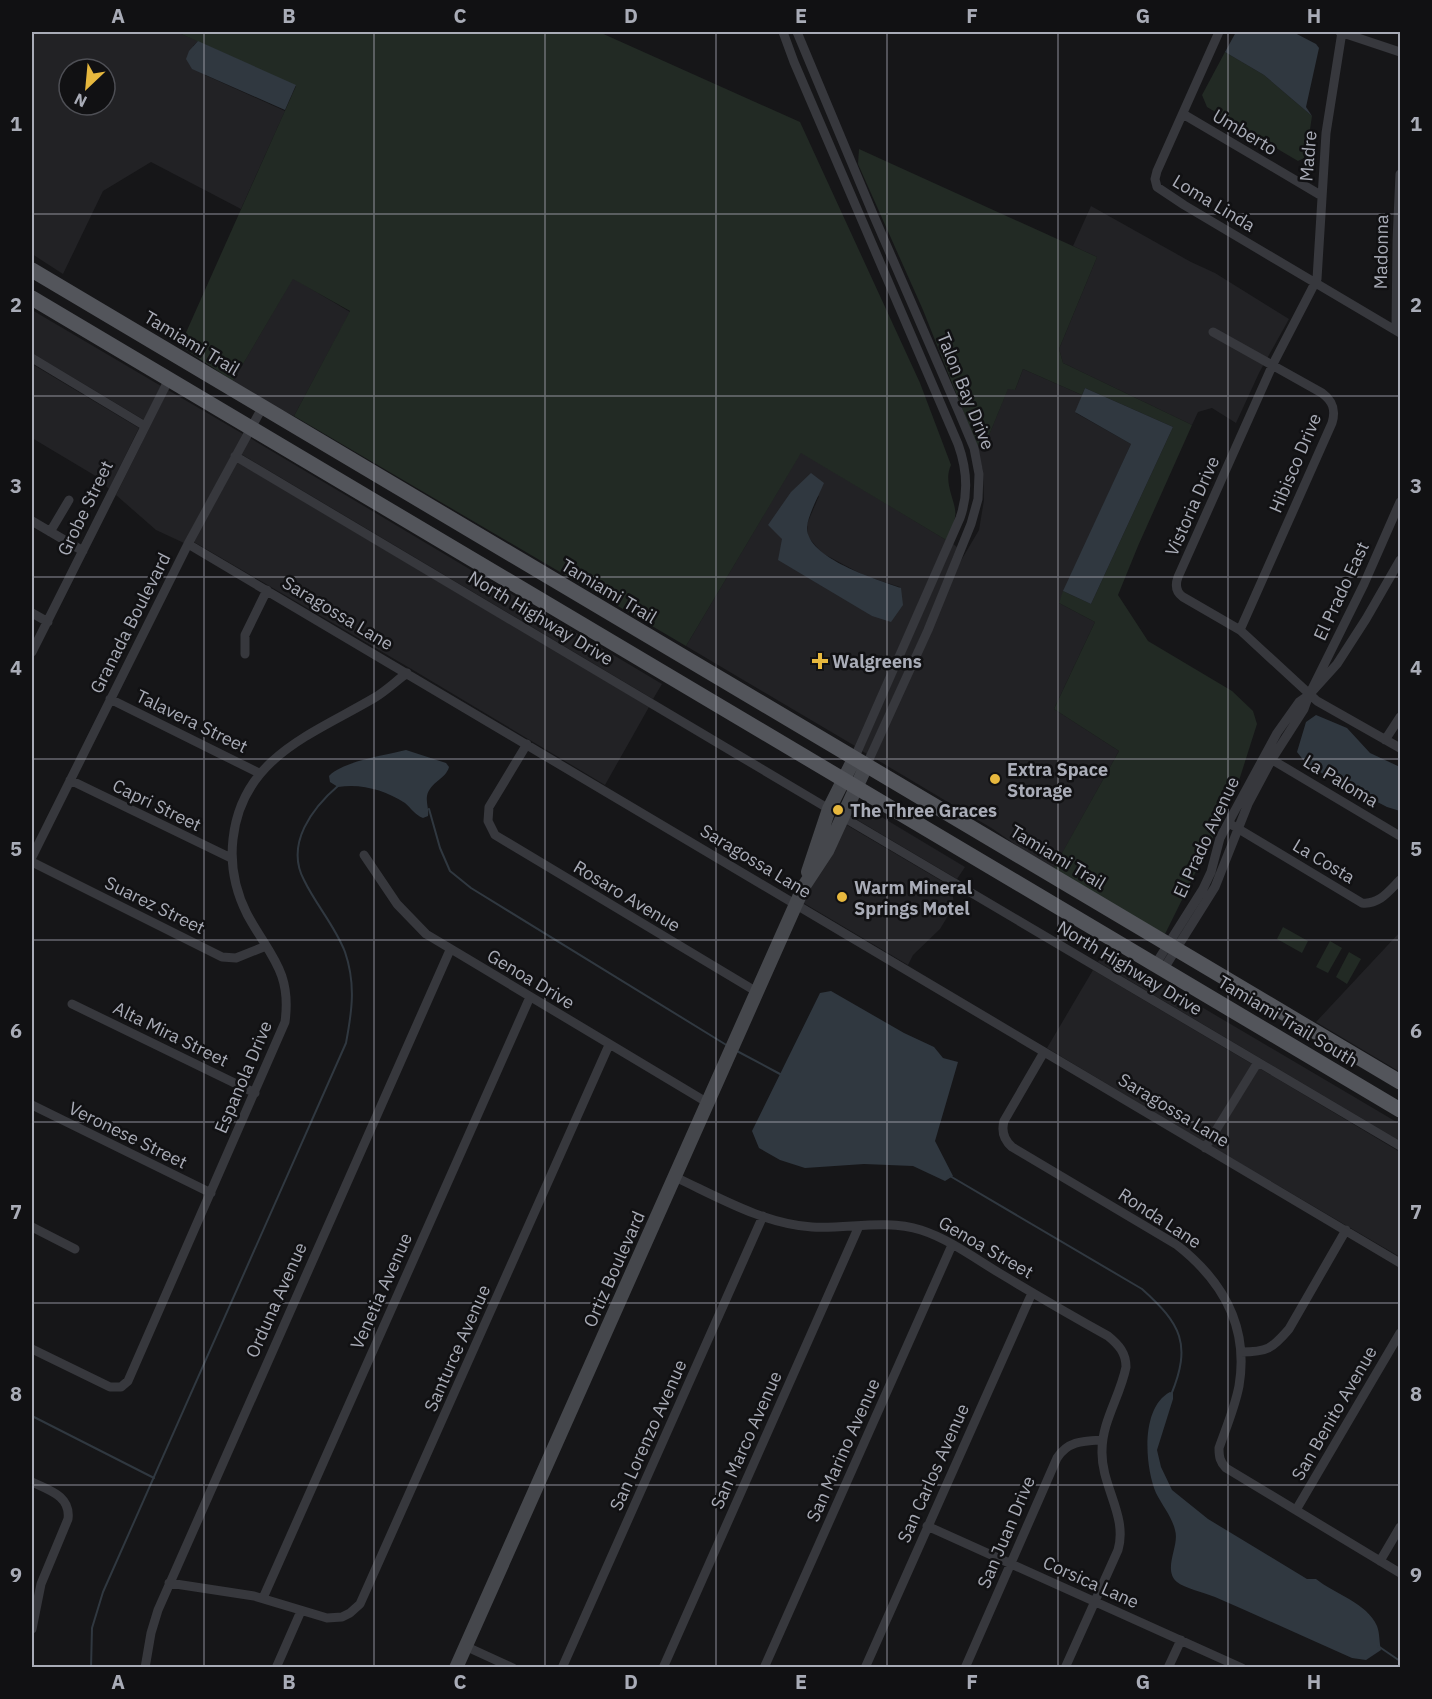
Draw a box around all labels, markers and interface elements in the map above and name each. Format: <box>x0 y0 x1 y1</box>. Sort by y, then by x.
text: A <box>111 2 125 29</box>
text: B <box>282 2 296 29</box>
text: C <box>453 2 467 29</box>
text: D <box>624 2 638 29</box>
text: E <box>795 2 807 29</box>
text: F <box>966 2 978 29</box>
text: G <box>1136 2 1150 29</box>
text: H <box>1307 2 1321 29</box>
north arrow <box>57 57 117 117</box>
text: N <box>71 89 90 112</box>
street label: Umberto <box>1209 104 1281 160</box>
text: 1 <box>10 110 22 137</box>
text: 1 <box>1410 110 1422 137</box>
street label: Madre <box>1294 129 1322 182</box>
street label: Loma Linda <box>1169 169 1260 237</box>
street label: Madonna <box>1369 214 1393 290</box>
text: 2 <box>10 291 22 318</box>
text: 2 <box>1410 291 1422 318</box>
street label: Tamiami Trail <box>140 305 244 381</box>
street label: Talon Bay Drive <box>932 329 1000 453</box>
street label: Hibisco Drive <box>1264 410 1326 516</box>
street label: Vistoria Drive <box>1160 452 1224 560</box>
street label: Grobe Street <box>52 457 118 559</box>
text: 3 <box>10 472 22 499</box>
text: 3 <box>1410 472 1422 499</box>
street label: El Prado East <box>1308 538 1374 644</box>
street label: Granada Boulevard <box>85 549 175 697</box>
street label: Tamiami Trail <box>557 553 661 629</box>
street label: North Highway Drive <box>464 566 618 670</box>
street label: Saragossa Lane <box>278 571 398 655</box>
place label: Walgreens <box>832 650 922 673</box>
text: 4 <box>10 654 22 681</box>
marker: Walgreens <box>813 654 827 668</box>
text: 4 <box>1410 654 1422 681</box>
street label: Talavera Street <box>132 684 252 758</box>
street label: La Paloma <box>1299 750 1383 813</box>
place label: Extra Space Storage <box>1007 758 1108 802</box>
marker: Extra Space Storage <box>988 772 1002 786</box>
street label: El Prado Avenue <box>1168 773 1244 901</box>
street label: Capri Street <box>109 774 205 836</box>
place label: The Three Graces <box>850 799 997 822</box>
marker: The Three Graces <box>831 803 845 817</box>
street label: Saragossa Lane <box>696 819 816 903</box>
street label: Tamiami Trail <box>1006 819 1110 895</box>
street label: La Costa <box>1289 833 1360 889</box>
text: 5 <box>10 835 22 862</box>
text: 5 <box>1410 835 1422 862</box>
street label: Rosaro Avenue <box>569 855 685 937</box>
street label: Suarez Street <box>101 871 209 939</box>
place label: Warm Mineral Springs Motel <box>854 876 973 920</box>
marker: Warm Mineral Springs Motel <box>835 890 849 904</box>
street label: North Highway Drive <box>1053 916 1207 1020</box>
street label: Genoa Drive <box>483 944 579 1014</box>
street label: Tamiami Trail South <box>1214 970 1362 1072</box>
street label: Alta Mira Street <box>110 996 232 1072</box>
text: 6 <box>10 1017 22 1044</box>
street label: Espanola Drive <box>209 1017 277 1137</box>
text: 6 <box>1410 1017 1422 1044</box>
street label: Saragossa Lane <box>1114 1068 1234 1152</box>
street label: Veronese Street <box>65 1096 191 1174</box>
street label: Ronda Lane <box>1114 1183 1206 1253</box>
text: 7 <box>10 1198 22 1225</box>
text: 7 <box>1410 1198 1422 1225</box>
street label: Ortiz Boulevard <box>578 1207 650 1331</box>
street label: Genoa Street <box>934 1211 1038 1283</box>
street label: Venetia Avenue <box>345 1229 417 1353</box>
street label: Orduna Avenue <box>240 1239 312 1361</box>
street label: Santurce Avenue <box>419 1281 495 1415</box>
street label: San Benito Avenue <box>1286 1342 1382 1484</box>
street label: San Lorenzo Avenue <box>604 1356 692 1514</box>
street label: San Marco Avenue <box>705 1367 787 1513</box>
street label: San Marino Avenue <box>801 1375 885 1525</box>
text: 8 <box>10 1380 22 1407</box>
text: 8 <box>1410 1380 1422 1407</box>
street label: San Carlos Avenue <box>892 1400 974 1546</box>
street label: San Juan Drive <box>972 1472 1040 1592</box>
street label: Corsica Lane <box>1039 1551 1143 1613</box>
text: 9 <box>10 1561 22 1588</box>
text: 9 <box>1410 1561 1422 1588</box>
text: A <box>111 1668 125 1695</box>
text: B <box>282 1668 296 1695</box>
text: C <box>453 1668 467 1695</box>
text: D <box>624 1668 638 1695</box>
text: E <box>795 1668 807 1695</box>
text: F <box>966 1668 978 1695</box>
text: G <box>1136 1668 1150 1695</box>
text: H <box>1307 1668 1321 1695</box>

